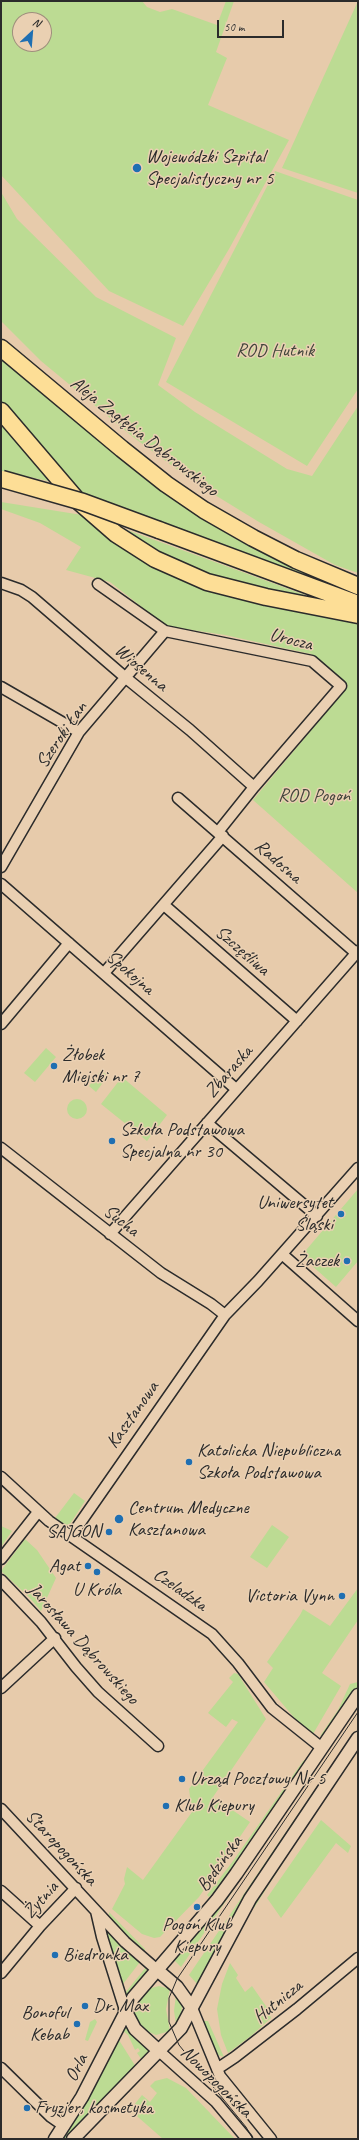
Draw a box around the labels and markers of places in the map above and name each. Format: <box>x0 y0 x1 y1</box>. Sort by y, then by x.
place label: Wojewódzki Szpital Specjalistyczny nr 5 <box>146 146 274 190</box>
marker: Wojewódzki Szpital Specjalistyczny nr 5 <box>131 162 143 174</box>
place label: Żłobek Miejski nr 7 <box>62 1044 140 1088</box>
marker: Żłobek Miejski nr 7 <box>49 1061 59 1071</box>
place label: Szkoła Podstawowa Specjalna nr 30 <box>120 1119 244 1163</box>
marker: Szkoła Podstawowa Specjalna nr 30 <box>107 1136 117 1146</box>
place label: Uniwersytet Śląski <box>257 1192 333 1236</box>
marker: Uniwersytet Śląski <box>336 1209 346 1219</box>
place label: Żaczek <box>295 1250 339 1272</box>
marker: Żaczek <box>342 1256 352 1266</box>
place label: Katolicka Niepubliczna Szkoła Podstawowa <box>197 1440 340 1484</box>
marker: Katolicka Niepubliczna Szkoła Podstawowa <box>184 1457 194 1467</box>
place label: Centrum Medyczne Kasztanowa <box>128 1497 249 1541</box>
marker: Centrum Medyczne Kasztanowa <box>113 1513 125 1525</box>
place label: SAJGON <box>46 1521 101 1543</box>
marker: SAJGON <box>104 1527 114 1537</box>
place label: Agat <box>49 1555 80 1577</box>
marker: Agat <box>83 1561 93 1571</box>
marker: U Króla <box>92 1567 102 1577</box>
place label: U Króla <box>73 1579 121 1601</box>
place label: Victoria Vynn <box>245 1585 334 1607</box>
marker: Victoria Vynn <box>337 1591 347 1601</box>
place label: Urząd Pocztowy Nr 5 <box>190 1768 325 1790</box>
marker: Urząd Pocztowy Nr 5 <box>177 1774 187 1784</box>
place label: Klub Kiepury <box>174 1795 254 1817</box>
marker: Klub Kiepury <box>161 1801 171 1811</box>
marker: Pogoń Klub Kiepury <box>192 1902 202 1912</box>
place label: Pogoń Klub Kiepury <box>162 1914 232 1958</box>
place label: Biedronka <box>63 1944 128 1966</box>
marker: Biedronka <box>50 1950 60 1960</box>
place label: Dr. Max <box>93 1995 148 2017</box>
marker: Dr. Max <box>80 2001 90 2011</box>
place label: Bonoful Kebab <box>21 2002 69 2046</box>
marker: Bonoful Kebab <box>72 2019 82 2029</box>
place label: Fryzjer, kosmetyka <box>35 2097 153 2119</box>
marker: Fryzjer, kosmetyka <box>22 2103 32 2113</box>

